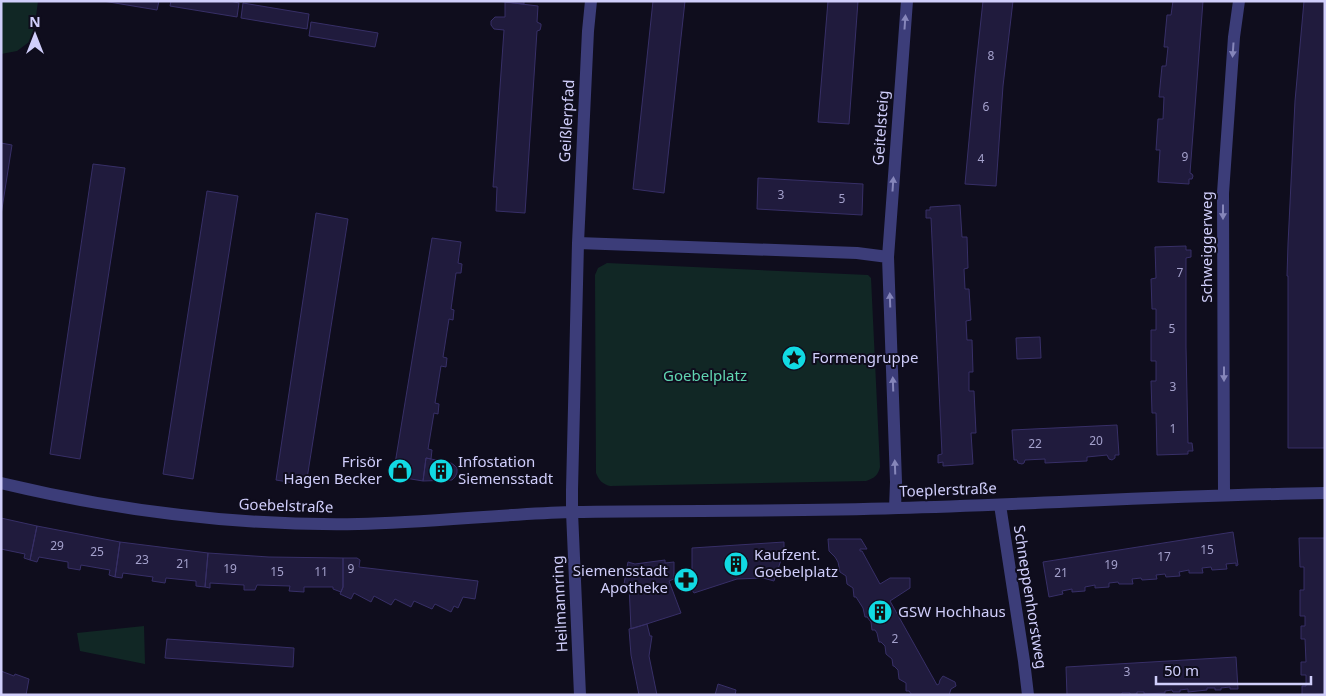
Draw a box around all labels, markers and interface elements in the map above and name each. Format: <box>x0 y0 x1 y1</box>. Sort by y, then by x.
north arrow <box>10 10 60 60</box>
text: N <box>29 12 41 31</box>
one-way arrow <box>901 14 909 30</box>
one-way arrow <box>1229 42 1237 58</box>
house number: 8 <box>988 47 995 64</box>
street label: Geißlerpfad <box>554 79 578 163</box>
street label: Geitelsteig <box>867 90 893 166</box>
house number: 6 <box>983 98 990 115</box>
house number: 9 <box>1182 148 1189 165</box>
house number: 4 <box>978 150 985 167</box>
one-way arrow <box>889 176 897 192</box>
house number: 3 <box>778 186 785 203</box>
house number: 5 <box>839 190 846 207</box>
street label: Schweiggerweg <box>1196 191 1216 303</box>
one-way arrow <box>1219 204 1227 220</box>
house number: 7 <box>1177 264 1184 281</box>
one-way arrow <box>886 292 894 308</box>
house number: 5 <box>1169 320 1176 337</box>
place icon: Formengruppe <box>781 345 807 371</box>
place label: Formengruppe <box>812 347 918 367</box>
park label: Goebelplatz <box>663 365 747 385</box>
one-way arrow <box>1220 367 1228 383</box>
one-way arrow <box>888 376 896 392</box>
house number: 3 <box>1170 378 1177 395</box>
house number: 1 <box>1170 420 1176 437</box>
house number: 20 <box>1089 432 1103 449</box>
house number: 22 <box>1028 435 1042 452</box>
place label: Frisör Hagen Becker <box>284 451 382 488</box>
place label: Infostation Siemensstadt <box>458 451 554 488</box>
shop icon: Frisör Hagen Becker <box>387 458 413 484</box>
building icon: Infostation Siemensstadt <box>428 458 454 484</box>
one-way arrow <box>891 459 899 475</box>
street label: Toeplerstraße <box>899 477 997 501</box>
street label: Goebelstraße <box>238 493 334 517</box>
street label: Schneppenhorstweg <box>1010 524 1052 670</box>
house number: 29 <box>50 537 64 554</box>
house number: 15 <box>1200 541 1214 558</box>
house number: 25 <box>90 543 104 560</box>
place label: Kaufzent. Goebelplatz <box>754 544 838 581</box>
house number: 17 <box>1157 548 1171 565</box>
house number: 23 <box>135 551 149 568</box>
building icon: Kaufzent. Goebelplatz <box>723 551 749 577</box>
house number: 21 <box>176 555 190 572</box>
street label: Heilmannring <box>546 555 572 653</box>
house number: 19 <box>1104 556 1118 573</box>
house number: 19 <box>223 560 237 577</box>
house number: 9 <box>348 560 355 577</box>
place label: Siemensstadt Apotheke <box>573 560 669 597</box>
house number: 15 <box>270 563 284 580</box>
house number: 11 <box>314 563 328 580</box>
house number: 21 <box>1054 564 1068 581</box>
pharmacy icon: Siemensstadt Apotheke <box>673 567 699 593</box>
building icon: GSW Hochhaus <box>867 599 893 625</box>
place label: GSW Hochhaus <box>898 601 1006 621</box>
house number: 2 <box>892 630 899 647</box>
scale bar <box>1156 654 1311 686</box>
text: 50 m <box>1164 660 1199 680</box>
house number: 3 <box>1124 663 1131 680</box>

